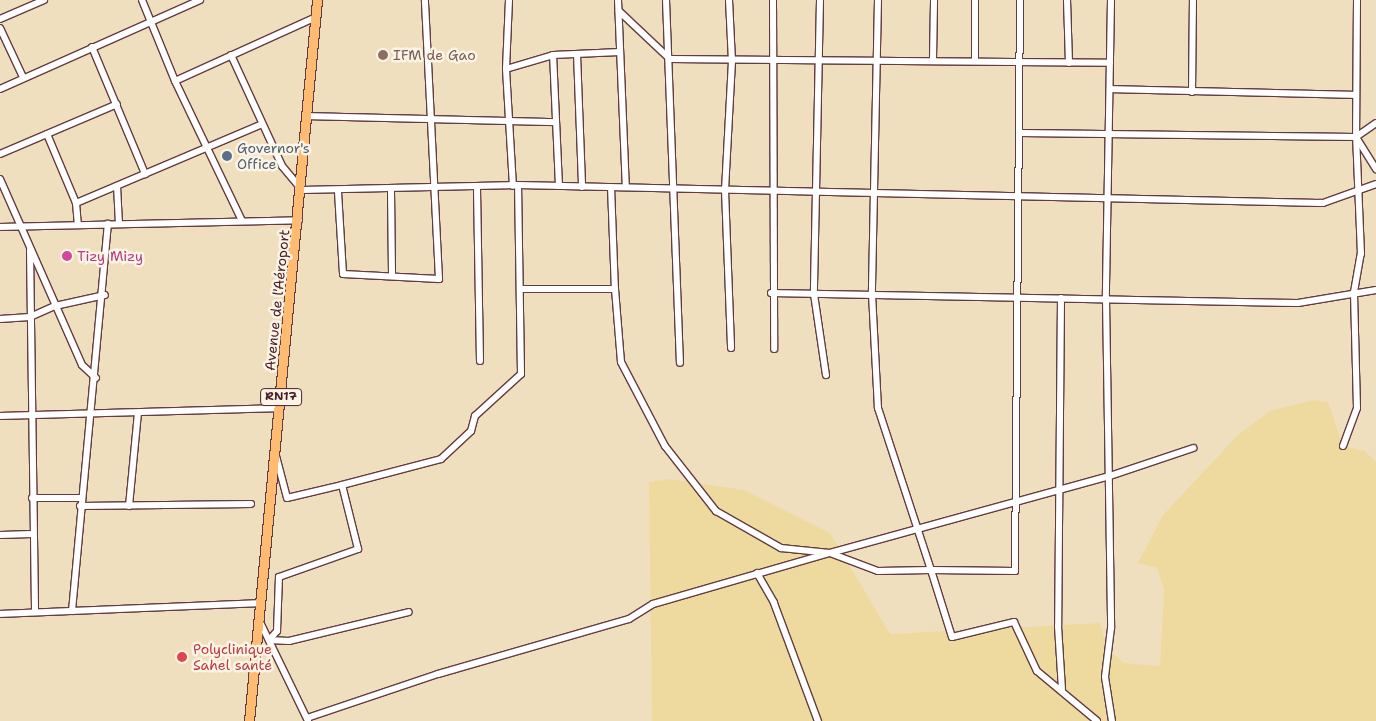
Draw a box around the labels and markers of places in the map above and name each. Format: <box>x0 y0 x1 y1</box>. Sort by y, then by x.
place label: IFM de Gao <box>393 47 476 63</box>
marker: IFM de Gao <box>377 49 389 61</box>
place label: Governor's Office <box>237 140 310 172</box>
marker: Governor's Office <box>221 150 233 162</box>
place label: Tizy Mizy <box>77 248 143 264</box>
marker: Tizy Mizy <box>61 250 73 262</box>
place label: Polyclinique Sahel santé <box>193 641 272 674</box>
marker: Polyclinique Sahel santé <box>175 650 189 664</box>

